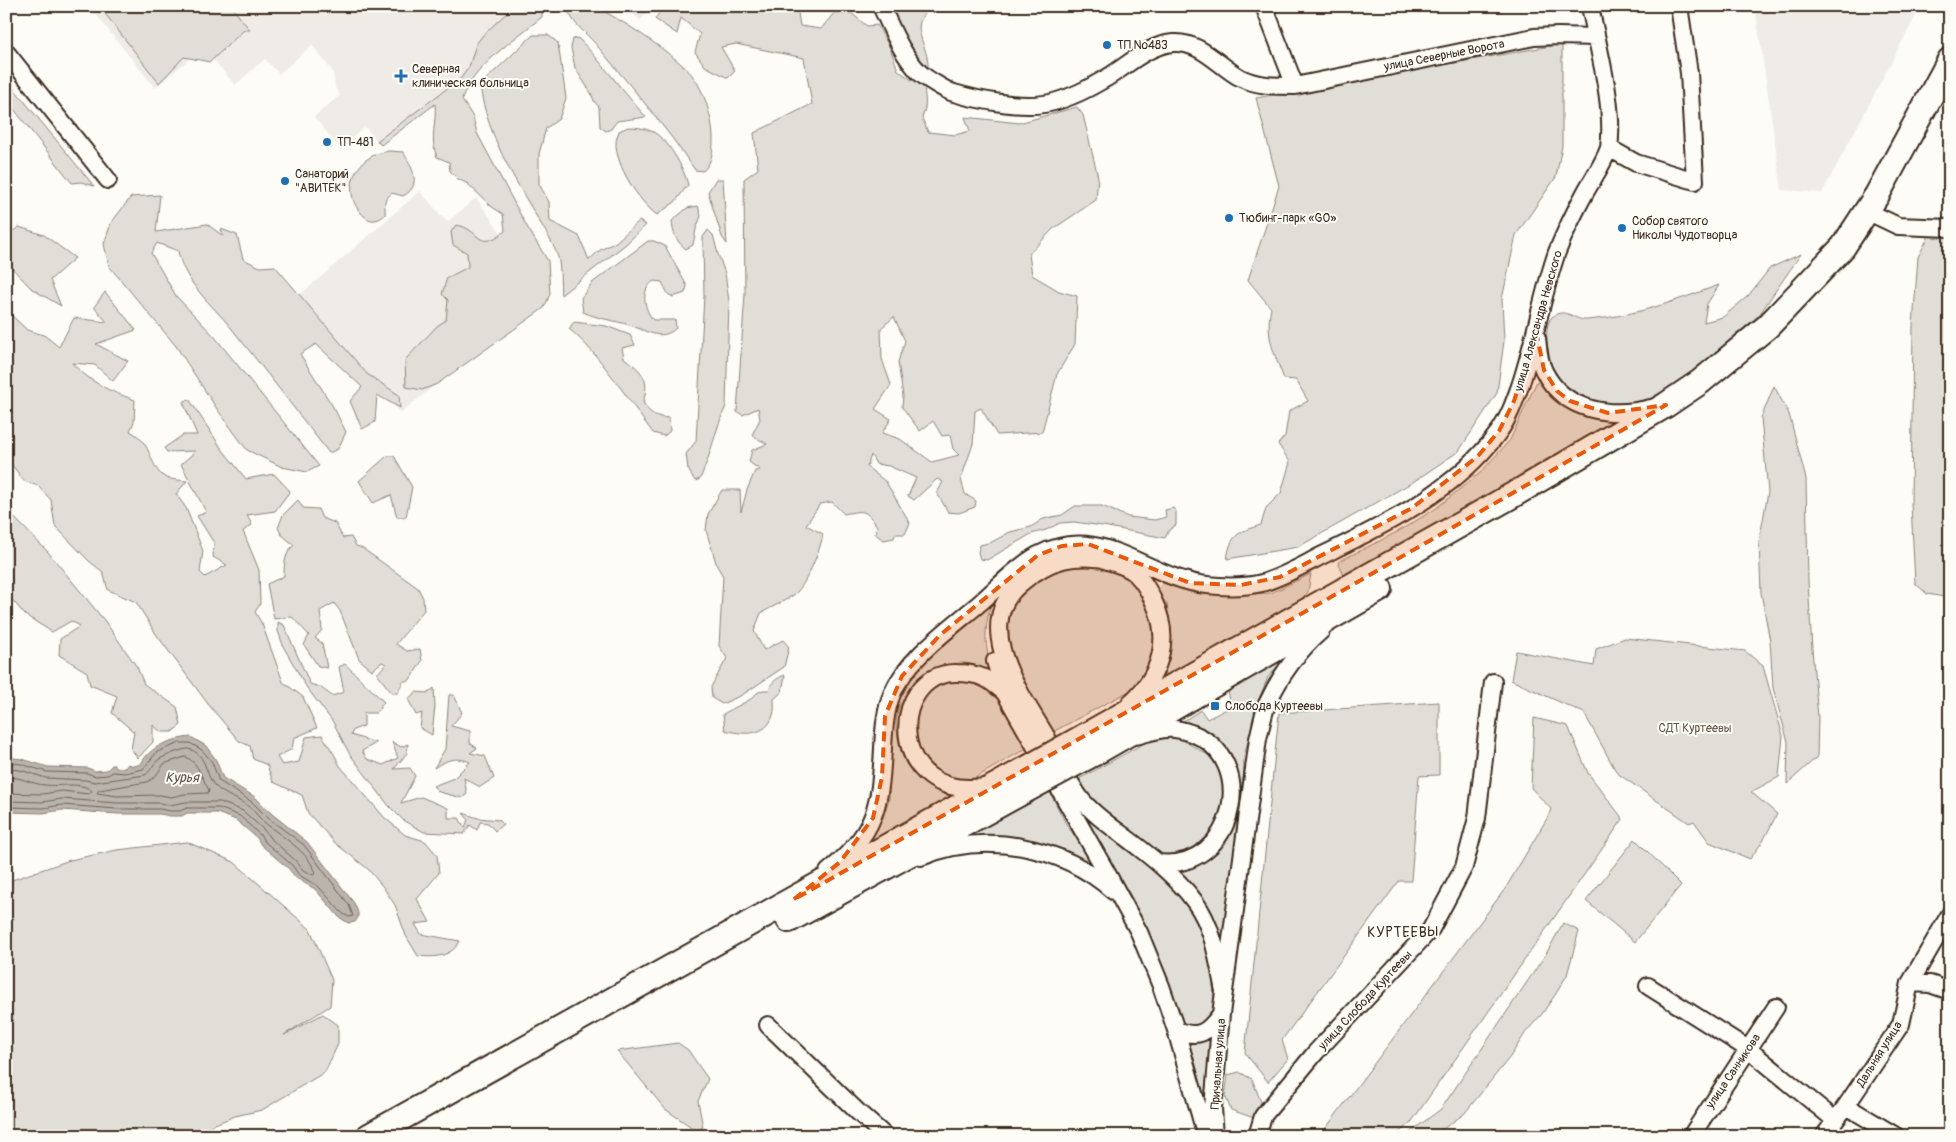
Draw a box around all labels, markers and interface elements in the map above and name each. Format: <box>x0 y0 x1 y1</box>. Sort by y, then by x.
street label: улица Северные Ворота <box>1382 36 1506 75</box>
place label: ТП №483 <box>1117 38 1168 53</box>
marker: ТП №483 <box>1101 39 1113 51</box>
place label: Северная клиническая больница <box>412 62 529 91</box>
marker: Северная клиническая больница <box>394 69 408 83</box>
place label: ТП-481 <box>337 135 374 150</box>
marker: ТП-481 <box>321 136 333 148</box>
place label: Санаторий "АВИТЕК" <box>295 167 349 196</box>
marker: Санаторий "АВИТЕК" <box>279 175 291 187</box>
place label: Тюбинг-парк «GO» <box>1239 211 1336 226</box>
marker: Тюбинг-парк «GO» <box>1223 212 1235 224</box>
place label: Собор святого Николы Чудотворца <box>1632 214 1738 243</box>
marker: Собор святого Николы Чудотворца <box>1616 222 1628 234</box>
street label: улица Александра Невского <box>1511 248 1566 394</box>
place label: Слобода Куртеевы <box>1225 699 1323 714</box>
marker: Слобода Куртеевы <box>1209 700 1221 712</box>
park label: СДТ Куртеевы <box>1658 721 1732 736</box>
water label: Курья <box>165 769 200 786</box>
district label: КУРТЕЕВЫ <box>1367 924 1439 941</box>
street label: улица Слобода Куртеевы <box>1315 947 1416 1054</box>
street label: Причальная улица <box>1208 1018 1229 1110</box>
street label: Дальняя улица <box>1853 1018 1906 1091</box>
street label: улица Санникова <box>1702 1031 1764 1112</box>

